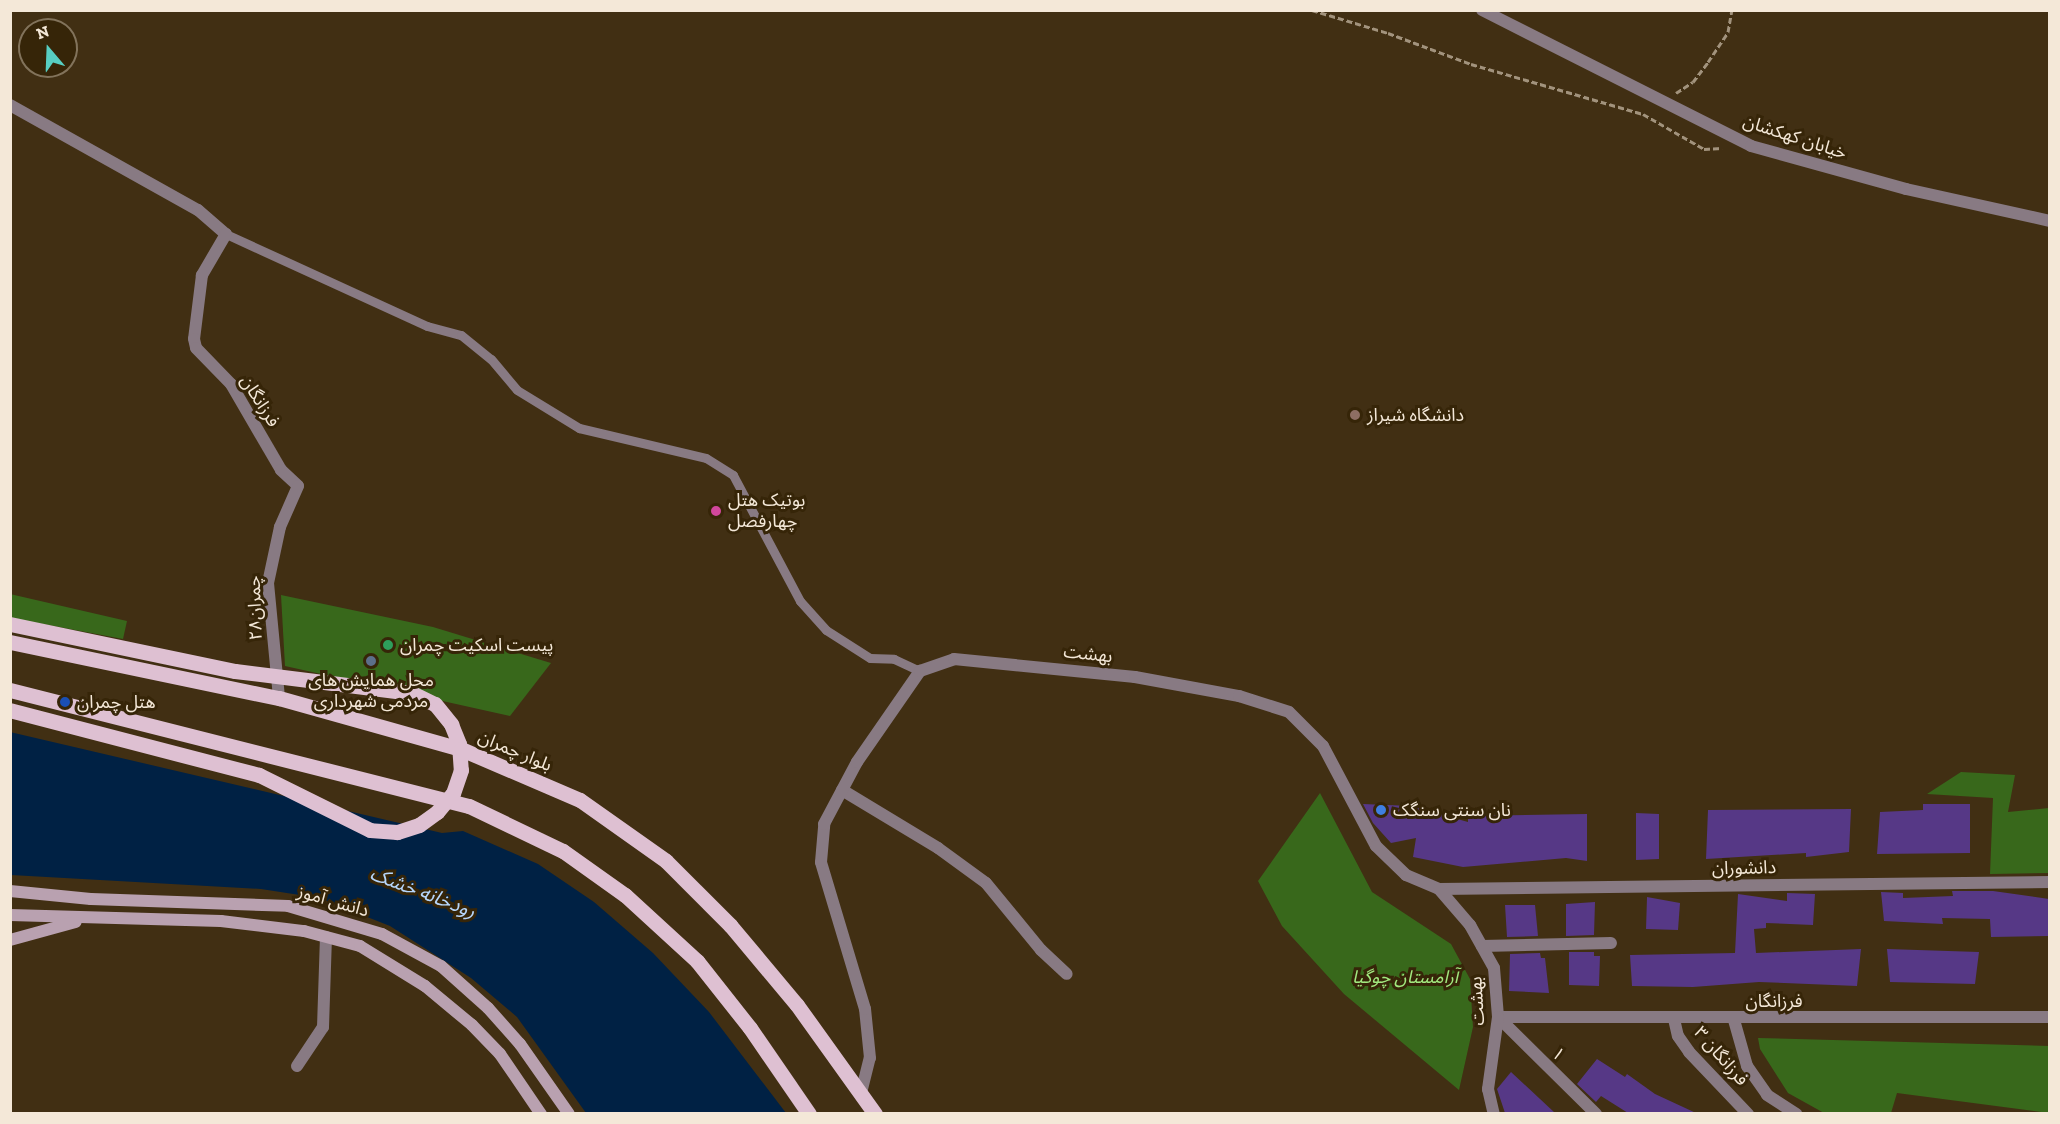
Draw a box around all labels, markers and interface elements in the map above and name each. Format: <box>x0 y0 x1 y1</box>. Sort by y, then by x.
north arrow <box>18 18 78 78</box>
text: N <box>34 21 51 43</box>
street label: خیابان کهکشان <box>1740 110 1850 164</box>
street label: فرزانگان <box>236 371 284 431</box>
place label: دانشگاه شیراز <box>1367 404 1464 426</box>
marker: دانشگاه شیراز <box>1348 408 1362 422</box>
place label: بوتیک هتل چهارفصل <box>728 490 805 532</box>
marker: بوتیک هتل چهارفصل <box>709 504 723 518</box>
street label: چمران۲۸ <box>243 575 267 641</box>
place label: پیست اسکیت چمران <box>400 634 553 656</box>
marker: پیست اسکیت چمران <box>381 638 395 652</box>
street label: بهشت <box>1063 641 1113 667</box>
marker: محل همایش های مردمی شهرداری <box>364 654 378 668</box>
place label: محل همایش های مردمی شهرداری <box>308 670 434 712</box>
place label: هتل چمران <box>77 691 156 713</box>
marker: هتل چمران <box>58 695 72 709</box>
street label: بلوار چمران <box>475 726 555 776</box>
place label: نان سنتی سنگک <box>1393 799 1511 821</box>
marker: نان سنتی سنگک <box>1374 803 1388 817</box>
street label: دانشوران <box>1712 857 1776 879</box>
water label: رودخانه خشک <box>367 861 479 923</box>
street label: دانش آموز <box>295 880 371 922</box>
park label: آرامستان چوگیا <box>1352 966 1458 988</box>
street label: بهشت <box>1465 976 1489 1026</box>
street label: فرزانگان <box>1745 990 1803 1012</box>
street label: فرزانگان ۳ <box>1689 1022 1753 1090</box>
street label: ۱ <box>1547 1043 1569 1065</box>

